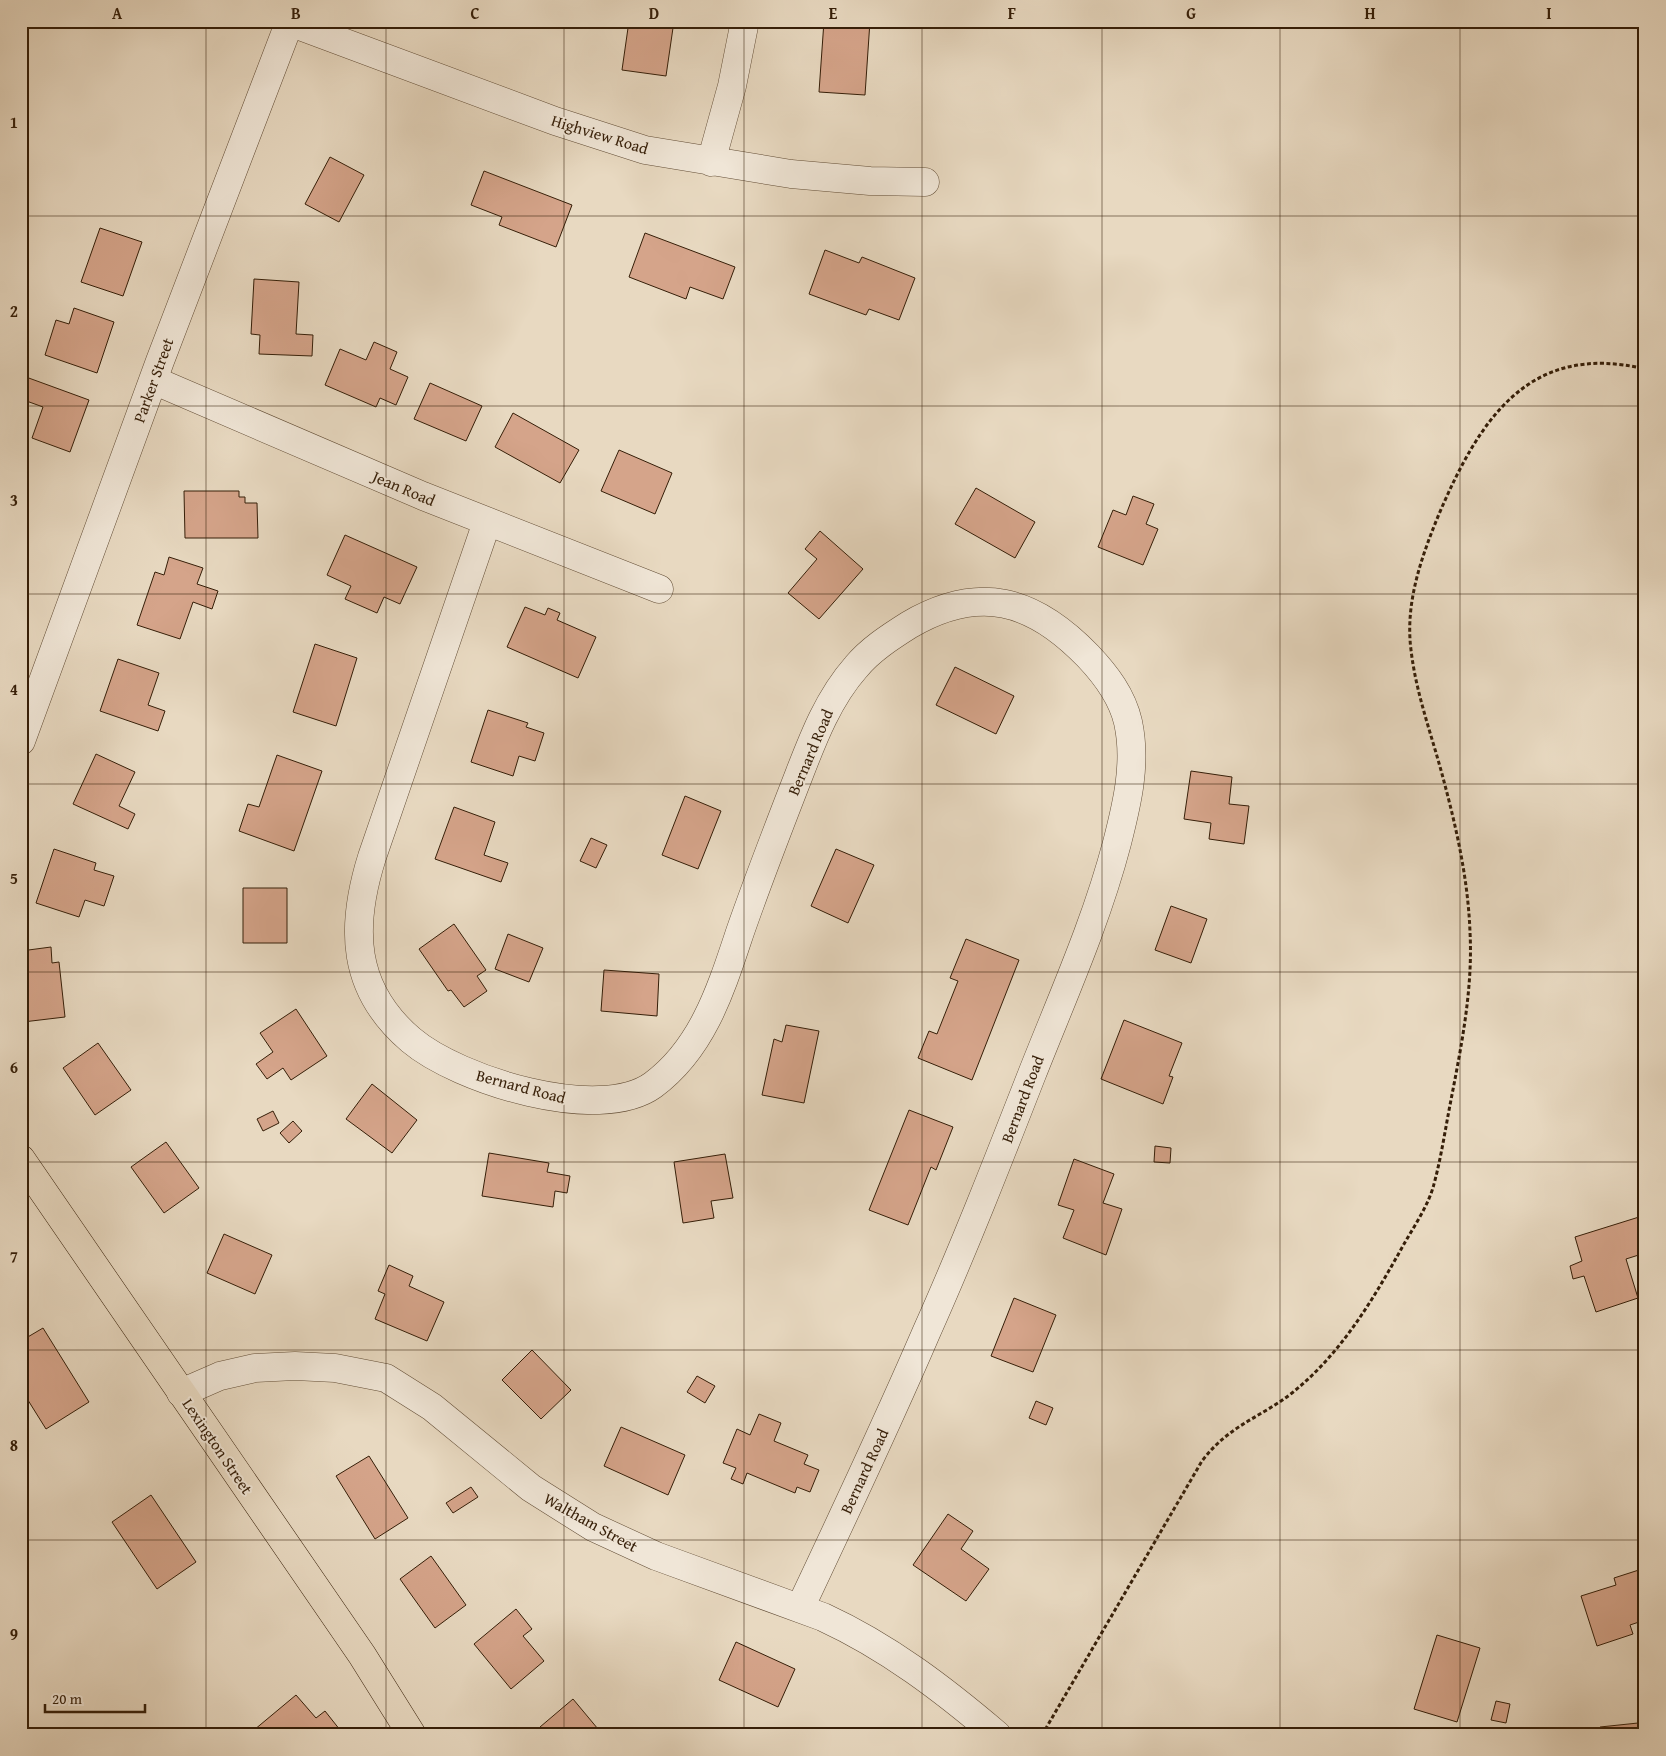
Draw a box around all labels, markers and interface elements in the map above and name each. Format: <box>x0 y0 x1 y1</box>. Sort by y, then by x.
text: A <box>112 1 123 25</box>
text: B <box>291 1 301 25</box>
text: C <box>470 1 480 25</box>
text: D <box>649 1 659 25</box>
text: E <box>829 1 838 25</box>
text: F <box>1008 1 1016 25</box>
text: G <box>1186 1 1196 25</box>
text: H <box>1364 1 1376 25</box>
text: I <box>1546 1 1552 25</box>
street label: Highview Road <box>548 108 652 160</box>
text: 1 <box>10 110 18 134</box>
text: 2 <box>10 299 18 323</box>
street label: Parker Street <box>127 334 180 426</box>
street label: Jean Road <box>367 463 440 512</box>
text: 3 <box>10 488 18 512</box>
text: 4 <box>10 677 18 701</box>
street label: Bernard Road <box>781 705 839 799</box>
text: 5 <box>10 866 18 890</box>
street label: Bernard Road <box>994 1051 1050 1146</box>
text: 6 <box>10 1055 18 1079</box>
street label: Bernard Road <box>474 1063 569 1110</box>
text: 7 <box>10 1244 18 1268</box>
street label: Lexington Street <box>177 1393 259 1499</box>
street label: Bernard Road <box>834 1424 894 1518</box>
text: 8 <box>10 1433 18 1457</box>
street label: Waltham Street <box>540 1486 643 1558</box>
text: 9 <box>10 1622 18 1646</box>
scale bar <box>45 1681 145 1713</box>
text: 20 m <box>52 1688 83 1709</box>

